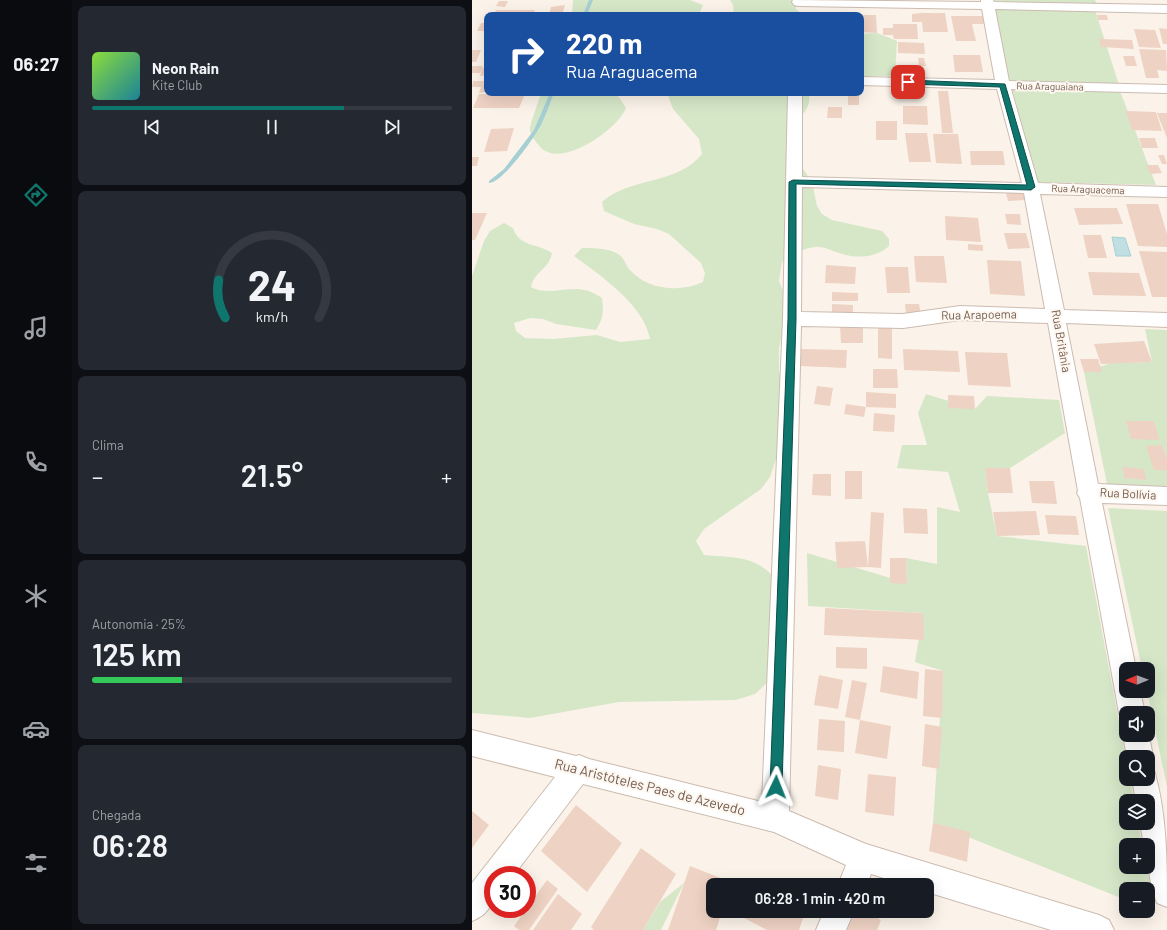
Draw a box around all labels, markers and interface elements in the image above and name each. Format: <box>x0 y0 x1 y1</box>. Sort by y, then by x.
text: 220 m <box>566 26 642 60</box>
icon: right <box>500 28 552 80</box>
text: 06:27 <box>13 53 59 75</box>
text: Neon Rain <box>152 59 219 77</box>
text: Rua Araguacema <box>566 60 698 82</box>
pin <box>891 65 925 99</box>
icon: arrive <box>897 71 919 93</box>
text: Kite Club <box>152 77 202 93</box>
street label: Rua Araguaiana <box>1016 79 1084 93</box>
icon: previous <box>141 116 163 138</box>
icon: pause <box>261 116 283 138</box>
icon: next <box>381 116 403 138</box>
icon: directions <box>22 181 50 209</box>
street label: Rua Araguacema <box>1051 182 1125 196</box>
text: 24 <box>248 259 296 309</box>
street label: Rua Arapoema <box>941 306 1017 322</box>
text: km/h <box>256 308 288 325</box>
street label: Rua Britânia <box>1050 308 1074 373</box>
icon: music <box>22 314 50 342</box>
text: Clima <box>92 437 124 453</box>
icon: phone <box>22 448 50 476</box>
text: 21.5° <box>241 457 303 493</box>
text: − <box>92 463 103 489</box>
text: + <box>441 463 452 489</box>
street label: Rua Bolívia <box>1099 485 1157 501</box>
icon: climate <box>22 582 50 610</box>
text: Autonomia · 25% <box>92 616 186 632</box>
text: 125 km <box>92 636 182 672</box>
north arrow <box>1119 662 1155 698</box>
map controls <box>1119 662 1155 918</box>
button: sound <box>1119 706 1155 742</box>
icon: car <box>22 715 50 743</box>
button: search <box>1119 750 1155 786</box>
street label: Rua Aristóteles Paes de Azevedo <box>553 755 747 818</box>
position arrow <box>755 766 797 808</box>
button: layers <box>1119 794 1155 830</box>
text: Chegada <box>92 807 141 823</box>
text: 06:28 <box>92 827 168 863</box>
button: + <box>1119 838 1155 874</box>
icon: filters <box>22 849 50 877</box>
speed limit sign: 30 <box>484 866 536 918</box>
button: − <box>1119 882 1155 918</box>
text: 06:28 · 1 min · 420 m <box>755 889 885 907</box>

